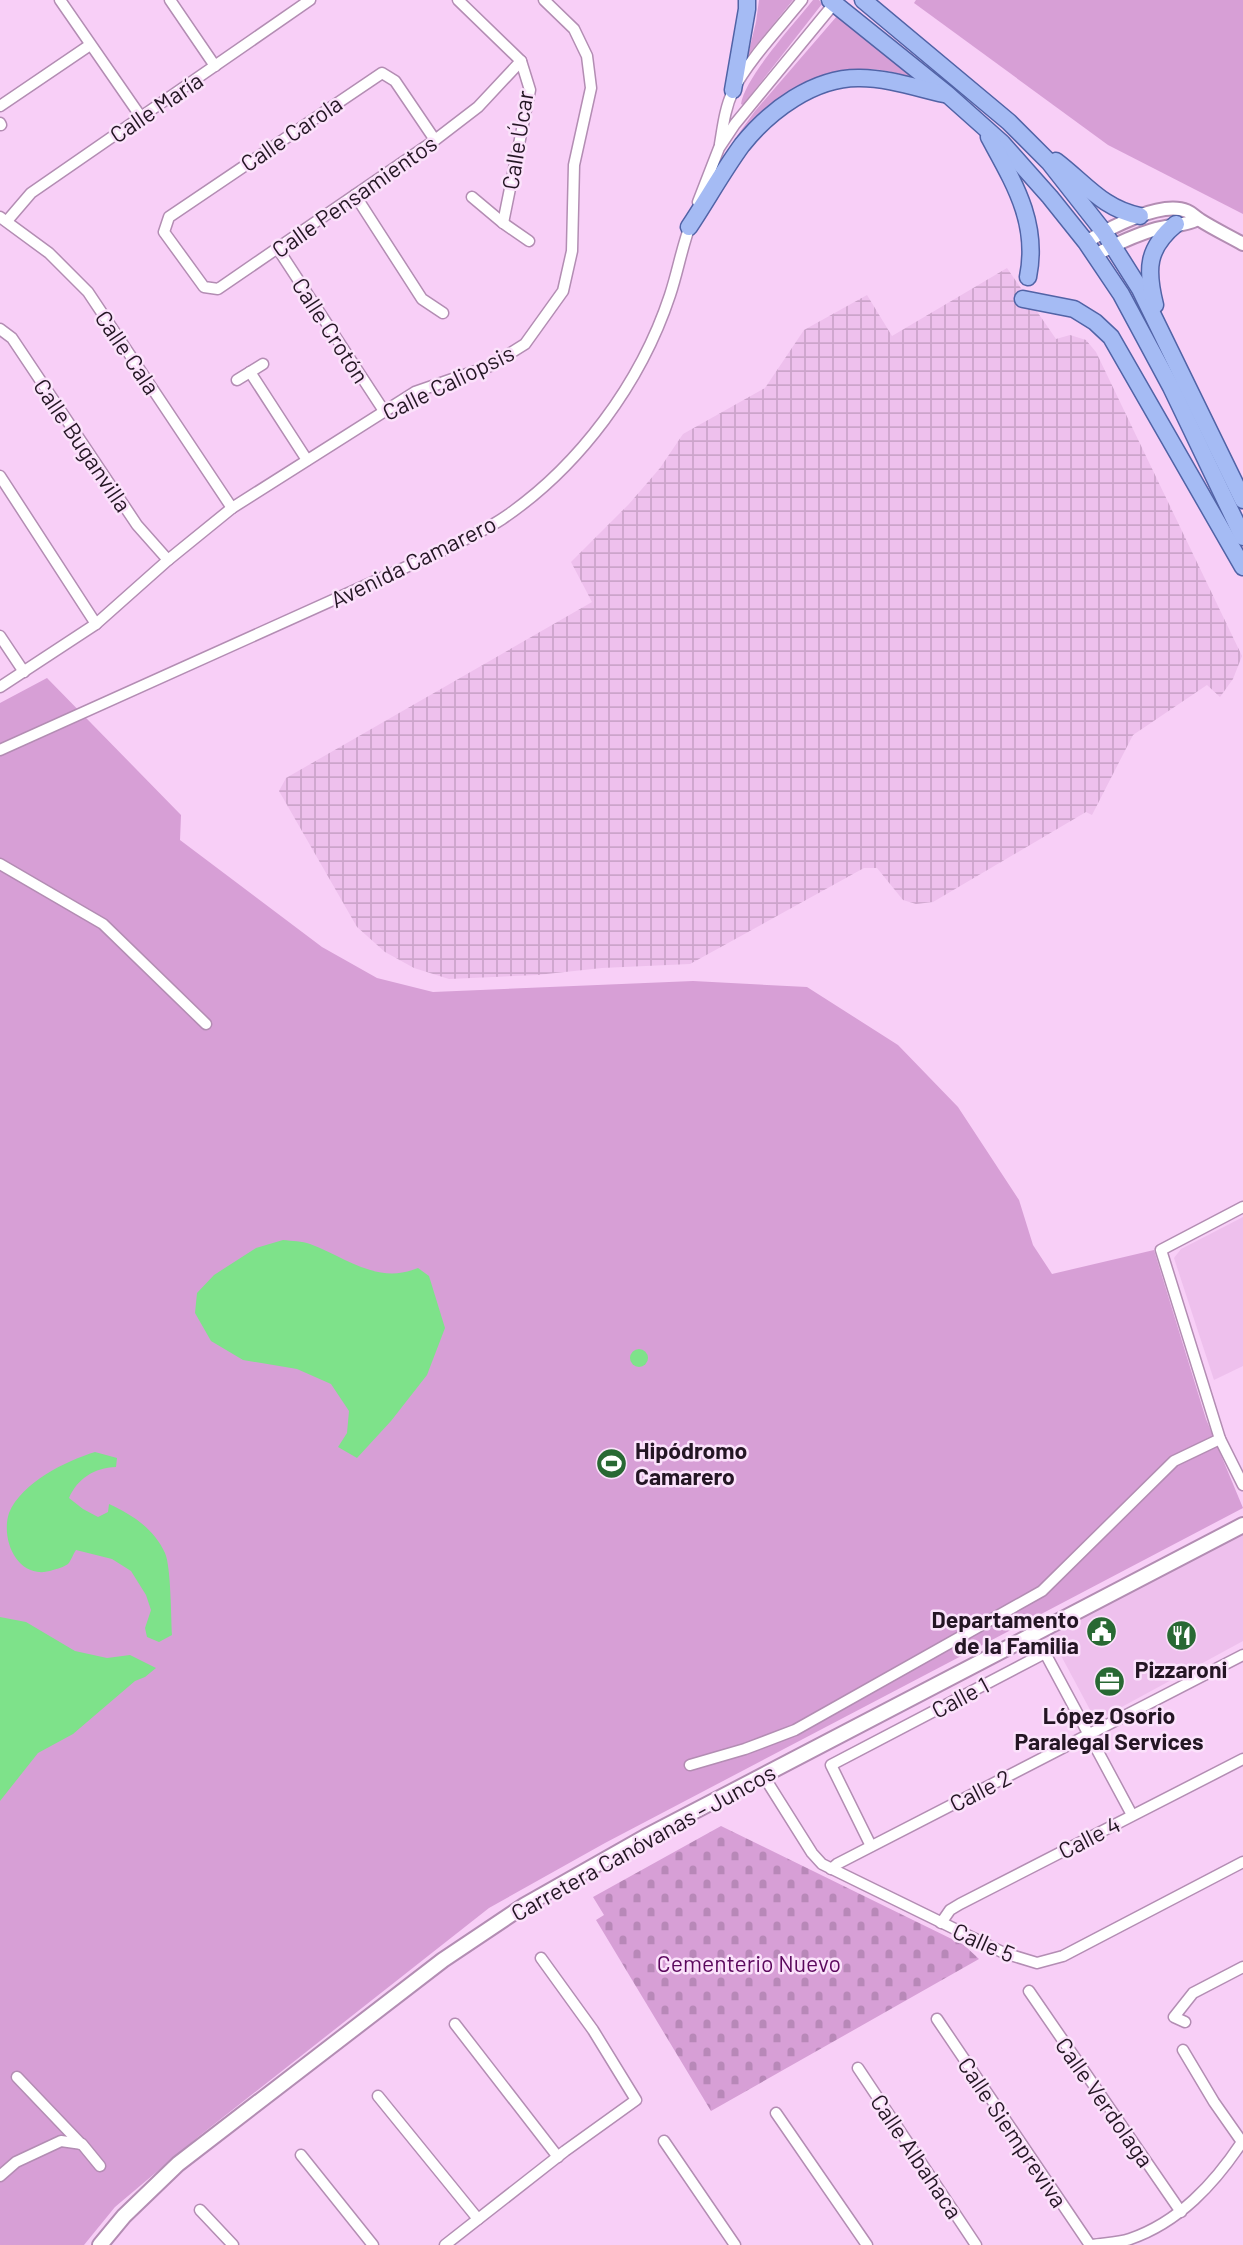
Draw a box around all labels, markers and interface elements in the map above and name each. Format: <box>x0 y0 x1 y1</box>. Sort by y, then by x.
street label: Calle María <box>104 66 208 148</box>
street label: Calle Úcar <box>495 88 539 192</box>
street label: Calle Carola <box>235 89 347 177</box>
street label: Calle Pensamientos <box>266 129 442 263</box>
street label: Calle Crotón <box>286 272 376 388</box>
street label: Calle Cala <box>90 305 166 399</box>
street label: Calle Caliopsis <box>378 338 518 426</box>
street label: Calle Buganvilla <box>28 373 138 517</box>
street label: Avenida Camarero <box>326 509 500 613</box>
place label: Hipódromo Camarero <box>635 1436 747 1490</box>
sports icon: Hipódromo Camarero <box>595 1446 629 1480</box>
place label: Departamento de la Familia <box>932 1605 1079 1659</box>
public building icon: Departamento de la Familia <box>1085 1615 1119 1649</box>
restaurant icon: Pizzaroni <box>1164 1618 1198 1652</box>
place label: Pizzaroni <box>1135 1655 1227 1683</box>
office icon: López Osorio Paralegal Services <box>1092 1664 1126 1698</box>
street label: Calle 1 <box>926 1670 994 1724</box>
place label: López Osorio Paralegal Services <box>1014 1701 1204 1755</box>
street label: Carretera Canóvanas - Juncos <box>506 1757 780 1927</box>
street label: Calle 2 <box>945 1763 1015 1817</box>
street label: Calle 4 <box>1053 1810 1125 1864</box>
street label: Calle 5 <box>949 1916 1019 1968</box>
park label: Cementerio Nuevo <box>657 1949 841 1977</box>
street label: Calle Verdolaga <box>1050 2032 1160 2172</box>
street label: Calle Siempreviva <box>952 2051 1074 2213</box>
street label: Calle Albahaca <box>865 2088 969 2224</box>

